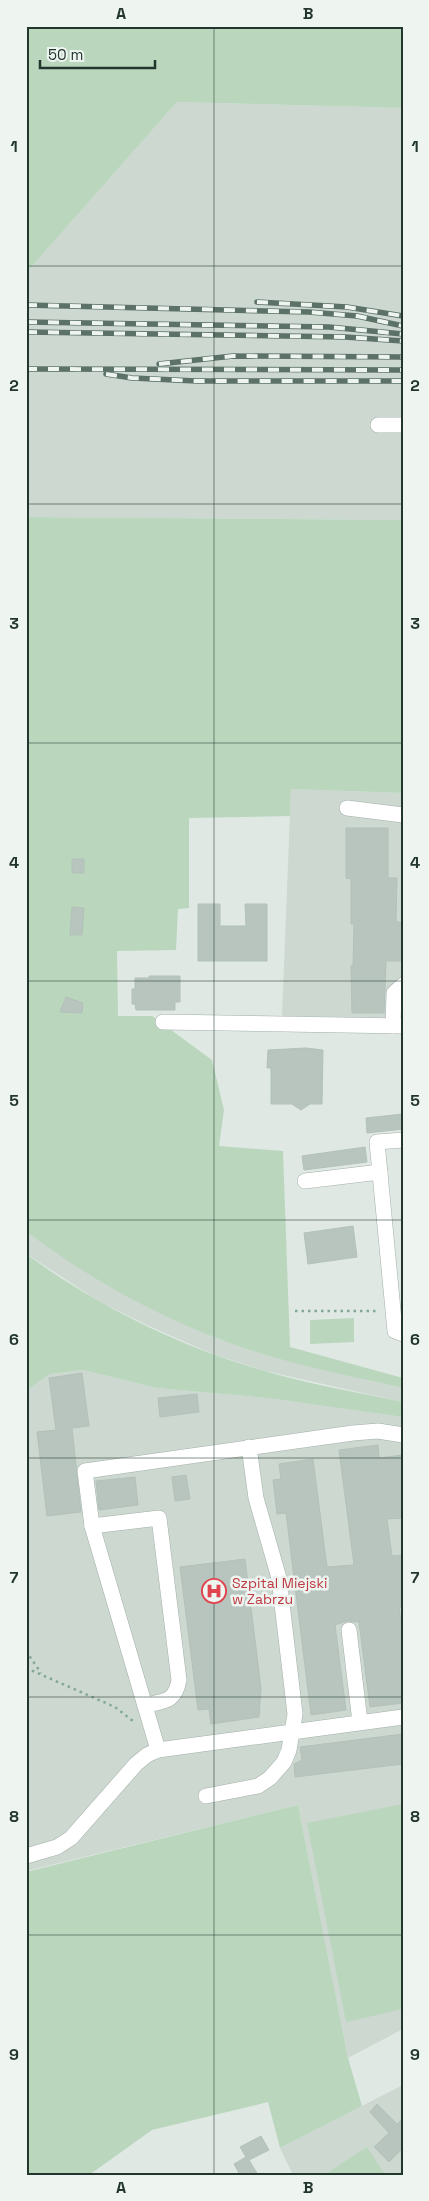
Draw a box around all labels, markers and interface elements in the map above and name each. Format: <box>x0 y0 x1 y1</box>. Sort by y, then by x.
text: A <box>116 3 126 24</box>
text: B <box>303 3 313 24</box>
scale bar <box>40 38 155 70</box>
text: 50 m <box>48 45 83 64</box>
text: 1 <box>10 136 18 157</box>
text: 1 <box>411 136 419 157</box>
text: 2 <box>9 375 19 396</box>
text: 2 <box>410 375 420 396</box>
text: 3 <box>9 613 19 634</box>
text: 3 <box>410 613 420 634</box>
text: 4 <box>9 852 19 873</box>
text: 4 <box>410 852 420 873</box>
text: 5 <box>9 1090 19 1111</box>
text: 5 <box>410 1090 420 1111</box>
text: 6 <box>9 1329 19 1350</box>
text: 6 <box>410 1329 420 1350</box>
text: 7 <box>10 1567 19 1588</box>
text: 7 <box>411 1567 420 1588</box>
place label: Szpital Miejski w Zabrzu <box>232 1574 327 1608</box>
hospital icon: Szpital Miejski w Zabrzu <box>201 1578 227 1604</box>
text: 8 <box>9 1806 19 1827</box>
text: 8 <box>410 1806 420 1827</box>
text: 9 <box>9 2044 19 2065</box>
text: 9 <box>410 2044 420 2065</box>
text: A <box>116 2177 126 2198</box>
text: B <box>303 2177 313 2198</box>

